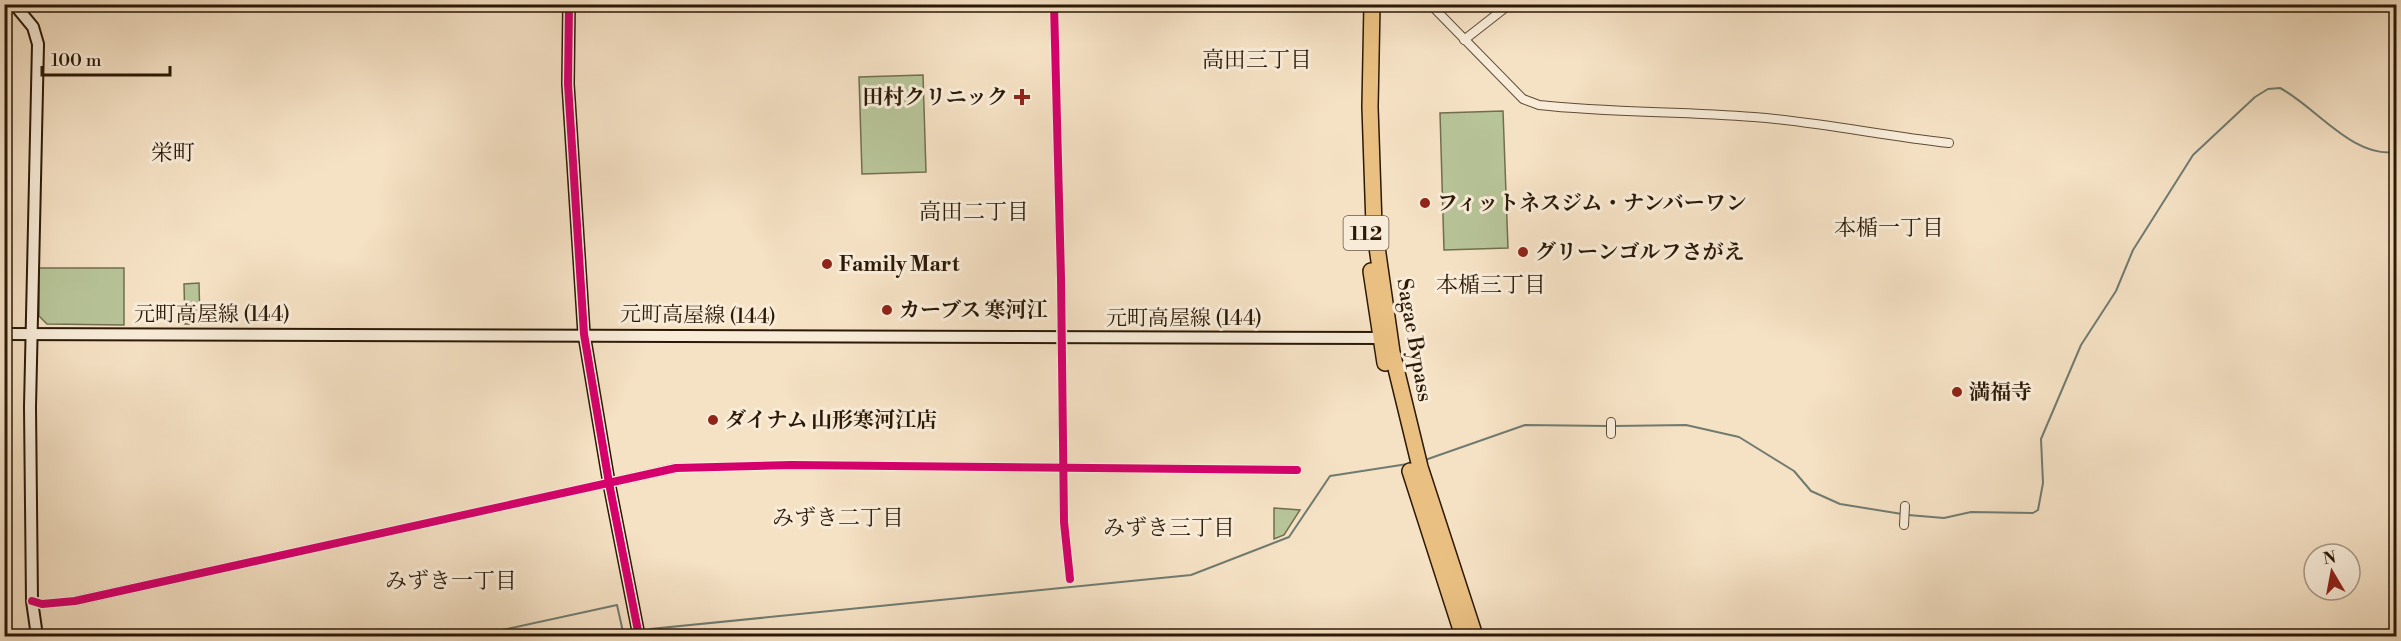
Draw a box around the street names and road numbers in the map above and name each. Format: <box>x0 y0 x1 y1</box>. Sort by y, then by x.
road number: 112 <box>1344 216 1388 250</box>
street label: Sagae Bypass <box>1390 276 1438 404</box>
street label: 元町高屋線 (144) <box>134 302 290 328</box>
street label: 元町高屋線 (144) <box>620 302 776 330</box>
street label: 元町高屋線 (144) <box>1106 306 1262 332</box>

